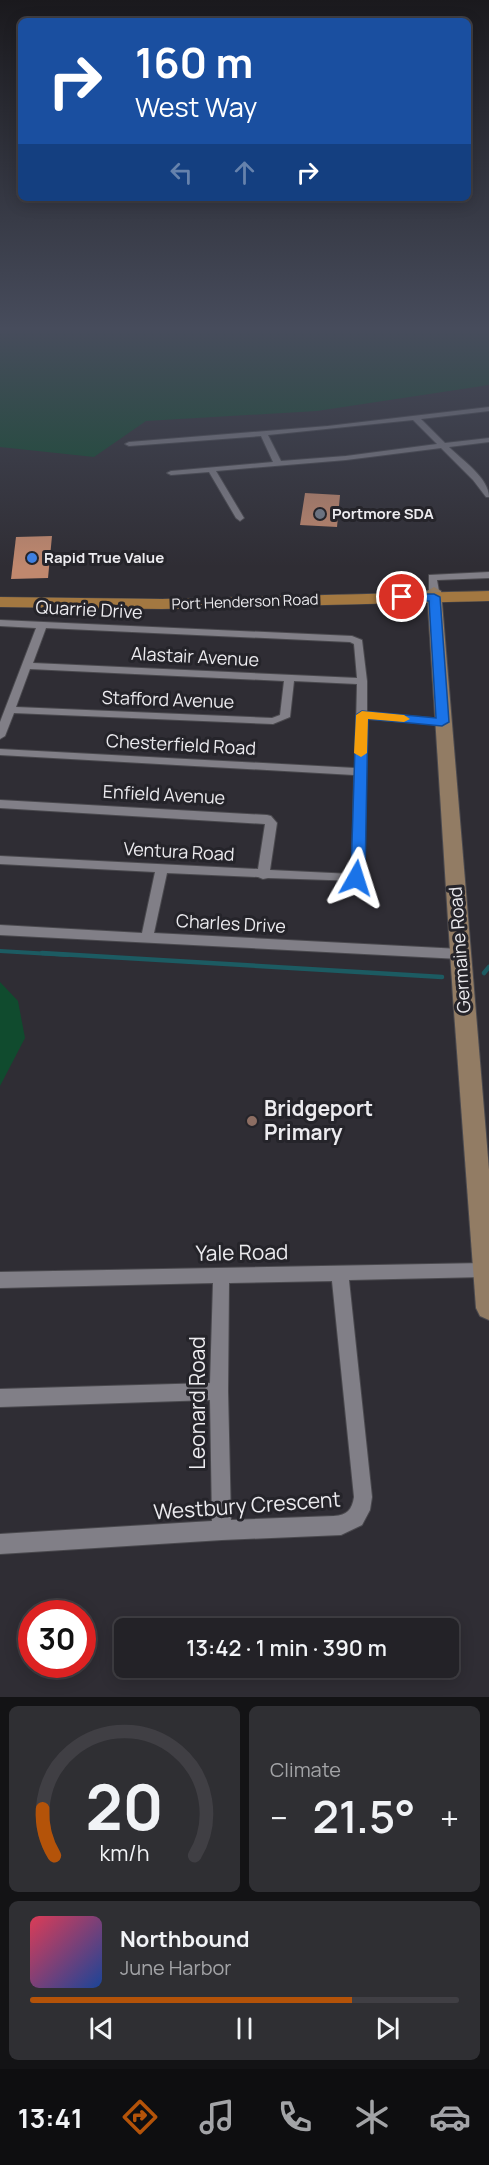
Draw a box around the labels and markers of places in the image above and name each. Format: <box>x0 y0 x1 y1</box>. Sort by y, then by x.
place label: Portmore SDA <box>332 503 434 524</box>
marker: Portmore SDA <box>313 507 327 521</box>
place label: Rapid True Value <box>44 547 164 568</box>
marker: Rapid True Value <box>25 551 39 565</box>
pin <box>376 571 427 622</box>
place label: Bridgeport Primary <box>264 1094 373 1146</box>
marker: Bridgeport Primary <box>245 1114 259 1128</box>

